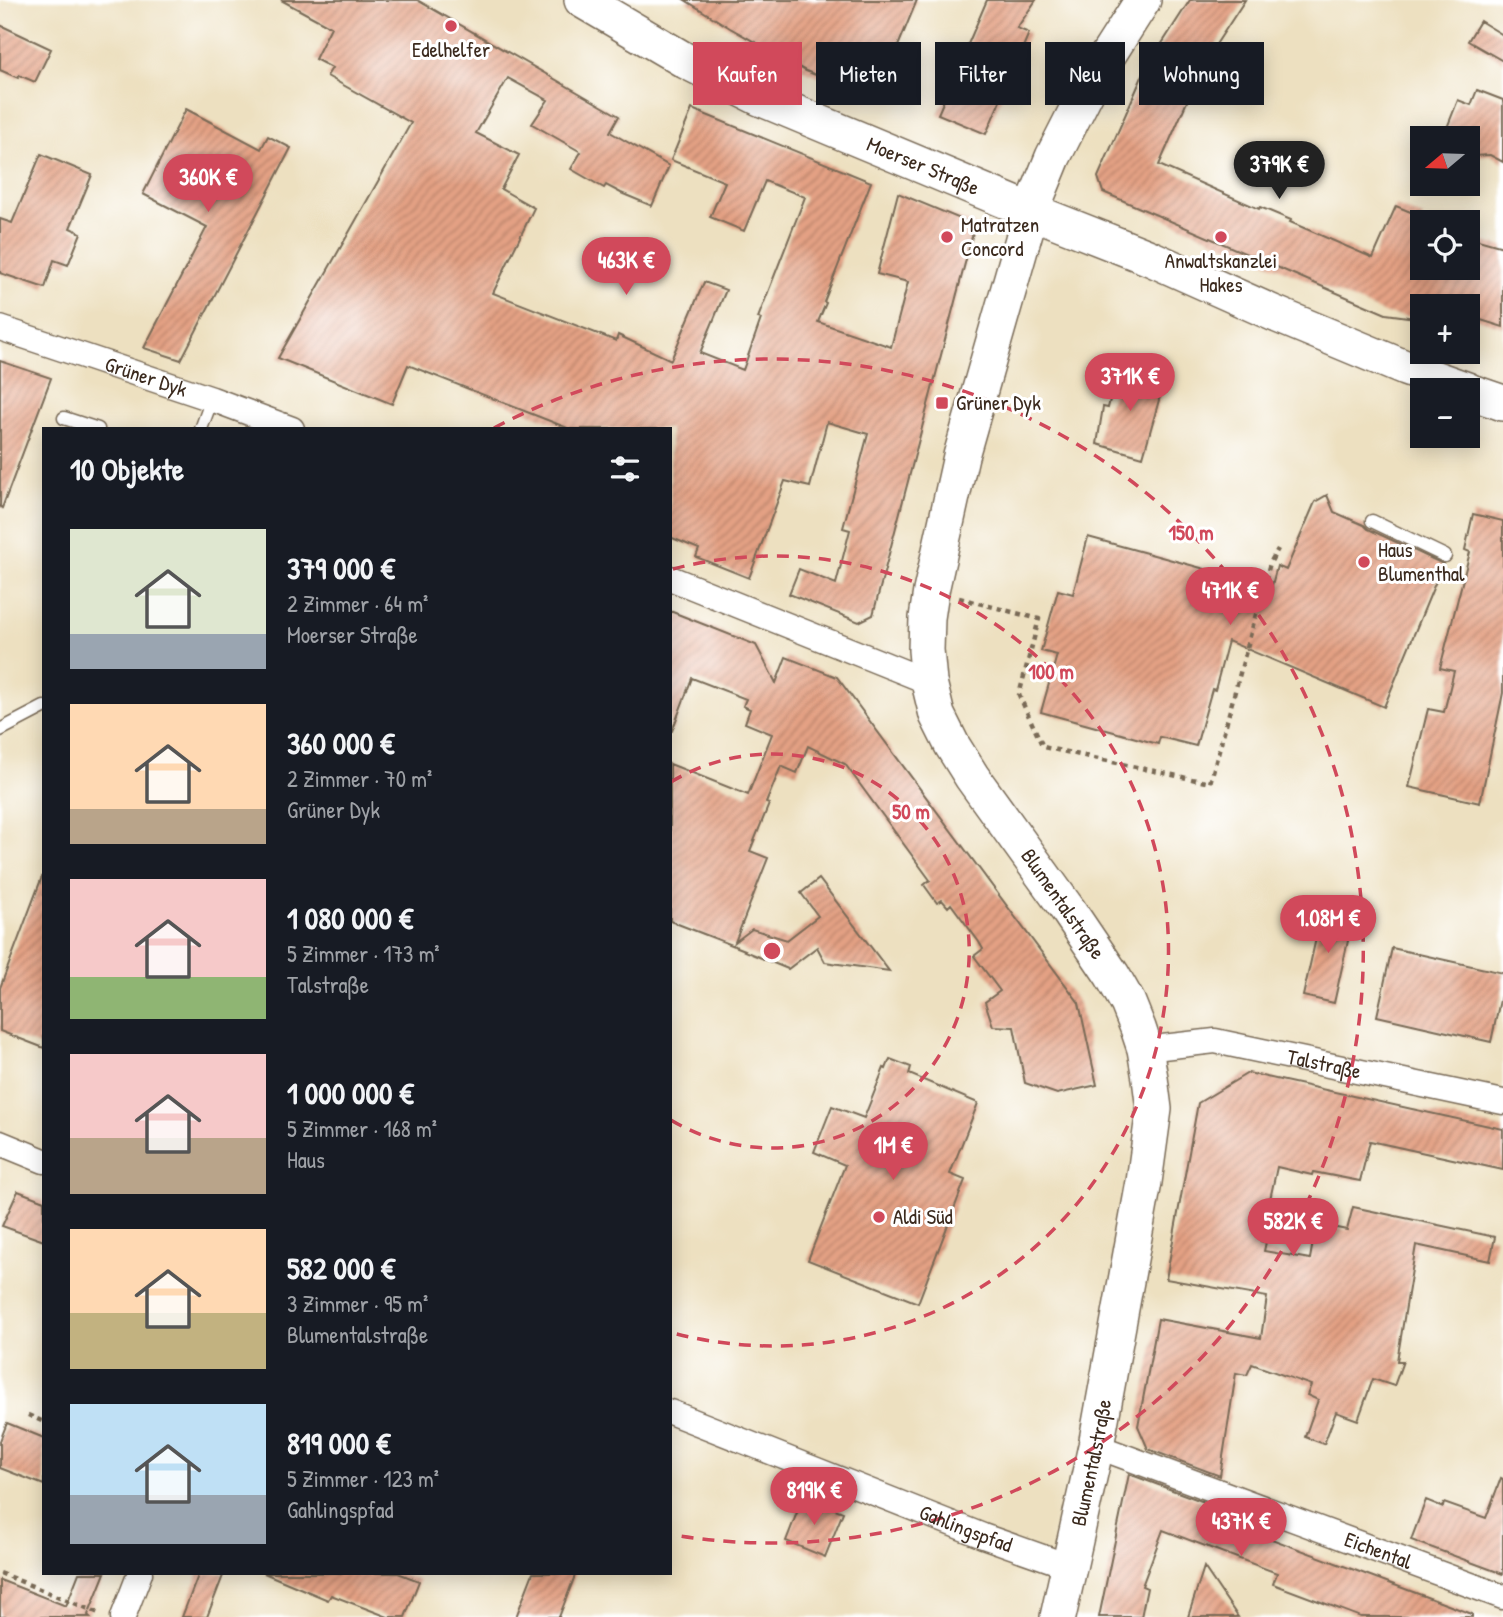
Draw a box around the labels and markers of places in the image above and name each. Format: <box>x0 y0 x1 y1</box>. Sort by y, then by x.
marker: Edelhelfer <box>443 18 459 34</box>
place label: Edelhelfer <box>412 35 490 64</box>
pin: 379K € <box>1222 142 1336 201</box>
pin: 360K € <box>151 154 265 214</box>
place label: Matratzen Concord <box>961 210 1039 263</box>
marker: Matratzen Concord <box>939 229 955 245</box>
marker: Anwaltskanzlei Hakes <box>1213 229 1229 245</box>
pin: 463K € <box>569 238 683 297</box>
place label: Anwaltskanzlei Hakes <box>1165 246 1277 299</box>
pin: 371K € <box>1073 354 1187 413</box>
place label: Grüner Dyk <box>956 388 1041 417</box>
marker: Grüner Dyk <box>934 395 950 411</box>
place label: Haus Blumenthal <box>1378 535 1465 588</box>
marker: Haus Blumenthal <box>1356 554 1372 570</box>
pin: 471K € <box>1173 568 1287 627</box>
pin: 1.08M € <box>1263 895 1393 955</box>
centre of rings <box>760 939 784 963</box>
pin: 1M € <box>852 1122 934 1182</box>
pin: 582K € <box>1236 1198 1350 1258</box>
place label: Aldi Süd <box>893 1202 953 1231</box>
marker: Aldi Süd <box>871 1209 887 1225</box>
pin: 819K € <box>757 1468 871 1527</box>
pin: 437K € <box>1184 1498 1298 1558</box>

